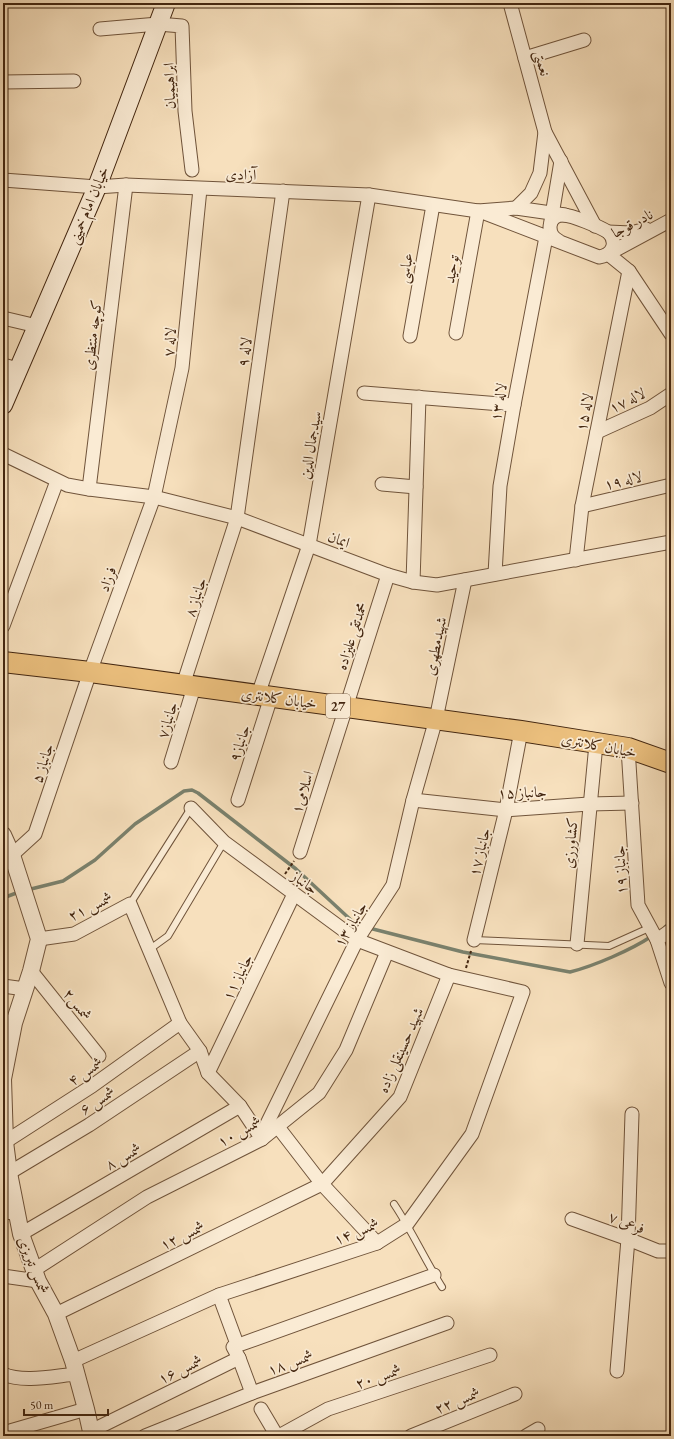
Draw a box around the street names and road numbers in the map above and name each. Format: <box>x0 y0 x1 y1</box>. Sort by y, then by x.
street label: نعمتی <box>528 48 556 79</box>
street label: ابراهیمیان <box>159 62 179 110</box>
street label: خیابان امام خمینی <box>63 163 117 248</box>
street label: آزادی <box>225 164 258 184</box>
street label: نادر قوجا <box>608 204 656 242</box>
street label: عباسی <box>393 251 419 285</box>
street label: توحید <box>439 253 463 285</box>
street label: کوچه منتظری <box>78 299 108 372</box>
street label: لاله ۷ <box>158 326 180 358</box>
street label: لاله ۹ <box>233 336 255 368</box>
street label: لاله ۱۳ <box>485 381 511 423</box>
street label: لاله ۱۷ <box>606 383 648 417</box>
street label: لاله ۱۵ <box>571 391 597 433</box>
street label: سیدجمال الدین <box>295 409 325 481</box>
street label: لاله ۱۹ <box>602 466 644 494</box>
street label: ایمان <box>325 526 353 552</box>
street label: فرزاد <box>94 564 121 595</box>
street label: جانباز ۸ <box>180 575 210 619</box>
street label: محمدتقی علیزاده <box>331 600 373 673</box>
street label: شهیدمطهری <box>420 615 451 677</box>
street label: خیابان کلانتری <box>240 683 318 713</box>
road number: 27 <box>326 694 350 718</box>
street label: جانباز۷ <box>152 699 182 741</box>
street label: جانباز۹ <box>224 722 254 764</box>
street label: خیابان کلانتری <box>560 728 638 762</box>
street label: جانباز ۵ <box>27 741 57 785</box>
street label: اسلامی۱ <box>287 768 317 816</box>
street label: جانباز ۱۵ <box>497 782 547 802</box>
street label: کشاورزی <box>558 817 582 869</box>
street label: جانباز ۱۷ <box>464 826 494 878</box>
street label: جانباز ۱۹ <box>609 845 631 895</box>
street label: جانباز <box>286 865 322 898</box>
street label: شمس ۲۱ <box>65 887 116 926</box>
street label: جانباز ۱۳ <box>329 898 371 950</box>
street label: جانباز ۱۱ <box>218 951 256 1003</box>
street label: شمس۲ <box>59 984 96 1024</box>
street label: شهید حسینقلی زاده <box>373 1004 429 1097</box>
street label: شمس ۴ <box>64 1052 107 1090</box>
street label: شمس ۶ <box>76 1082 119 1119</box>
street label: شمس ۱۰ <box>214 1111 265 1152</box>
street label: شمس ۸ <box>102 1138 145 1175</box>
street label: فرعی ۷ <box>606 1206 648 1239</box>
street label: شمس ۱۴ <box>331 1213 382 1250</box>
street label: شمس ۱۲ <box>157 1216 208 1255</box>
street label: شمس تبریزی <box>13 1233 54 1297</box>
street label: شمس ۱۸ <box>265 1345 316 1380</box>
street label: شمس ۱۶ <box>155 1350 206 1389</box>
street label: شمس ۲۰ <box>353 1359 404 1394</box>
street label: شمس ۲۲ <box>432 1382 483 1419</box>

